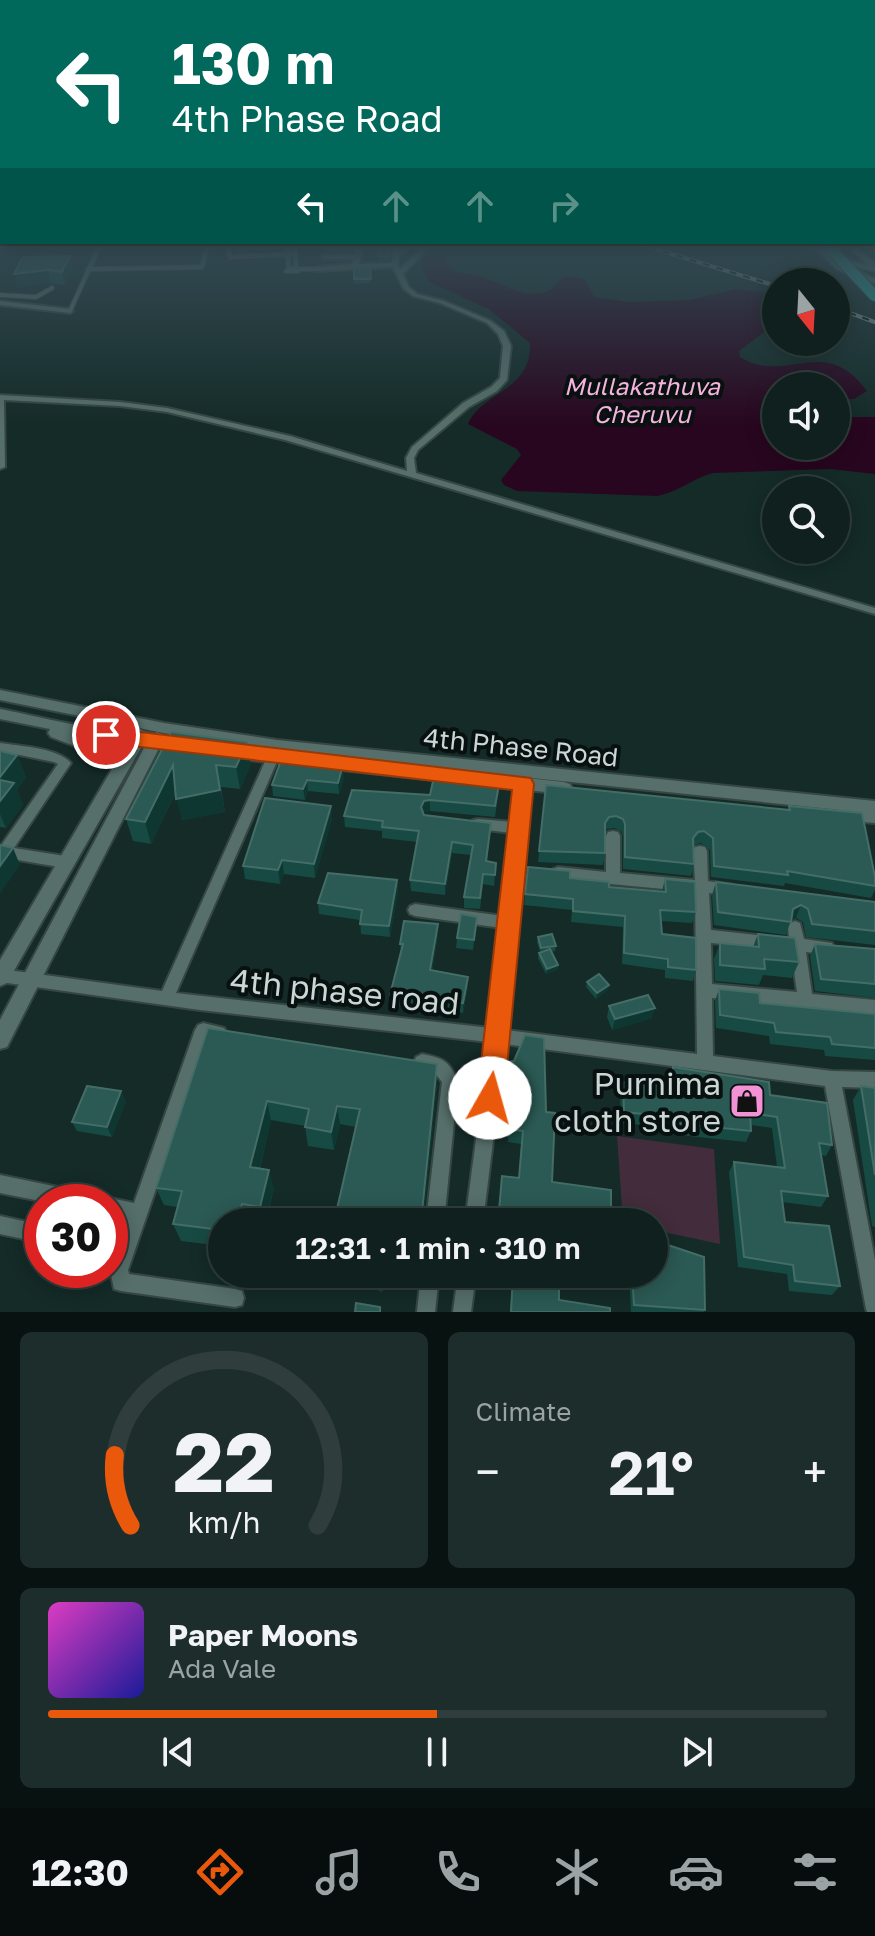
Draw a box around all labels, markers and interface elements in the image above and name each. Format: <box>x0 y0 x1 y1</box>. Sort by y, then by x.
text: 130 m <box>172 29 334 96</box>
icon: left <box>40 32 144 136</box>
text: 4th Phase Road <box>172 97 443 140</box>
icon: left <box>290 184 334 228</box>
icon: ahead <box>374 184 418 228</box>
icon: ahead <box>458 184 502 228</box>
icon: right <box>542 184 586 228</box>
north arrow <box>762 268 850 356</box>
map controls <box>762 268 850 564</box>
water label: Mullakathuva Cheruvu <box>564 371 721 428</box>
button: sound <box>762 372 850 460</box>
button: search <box>762 476 850 564</box>
pin <box>72 701 140 769</box>
icon: arrive <box>84 713 128 757</box>
street label: 4th Phase Road <box>422 721 620 773</box>
street label: 4th phase road <box>229 960 461 1022</box>
position arrow <box>448 1056 532 1140</box>
place label: Purnima cloth store <box>554 1064 721 1139</box>
shop icon: Purnima cloth store <box>728 1082 766 1120</box>
speed limit sign: 30 <box>24 1184 128 1288</box>
text: 12:31 · 1 min · 310 m <box>295 1230 581 1266</box>
text: Climate <box>476 1396 571 1427</box>
text: 22 <box>173 1410 275 1510</box>
text: 21° <box>609 1436 694 1508</box>
text: − <box>476 1445 500 1498</box>
text: + <box>803 1445 827 1498</box>
text: km/h <box>187 1505 260 1539</box>
text: Paper Moons <box>168 1617 358 1653</box>
text: Ada Vale <box>168 1653 276 1684</box>
icon: previous <box>156 1730 200 1774</box>
icon: pause <box>415 1730 459 1774</box>
icon: next <box>675 1730 719 1774</box>
icon: directions <box>192 1844 248 1900</box>
icon: music <box>311 1844 367 1900</box>
icon: phone <box>430 1844 486 1900</box>
icon: climate <box>549 1844 605 1900</box>
icon: car <box>668 1844 724 1900</box>
icon: filters <box>787 1844 843 1900</box>
text: 12:30 <box>32 1851 129 1894</box>

